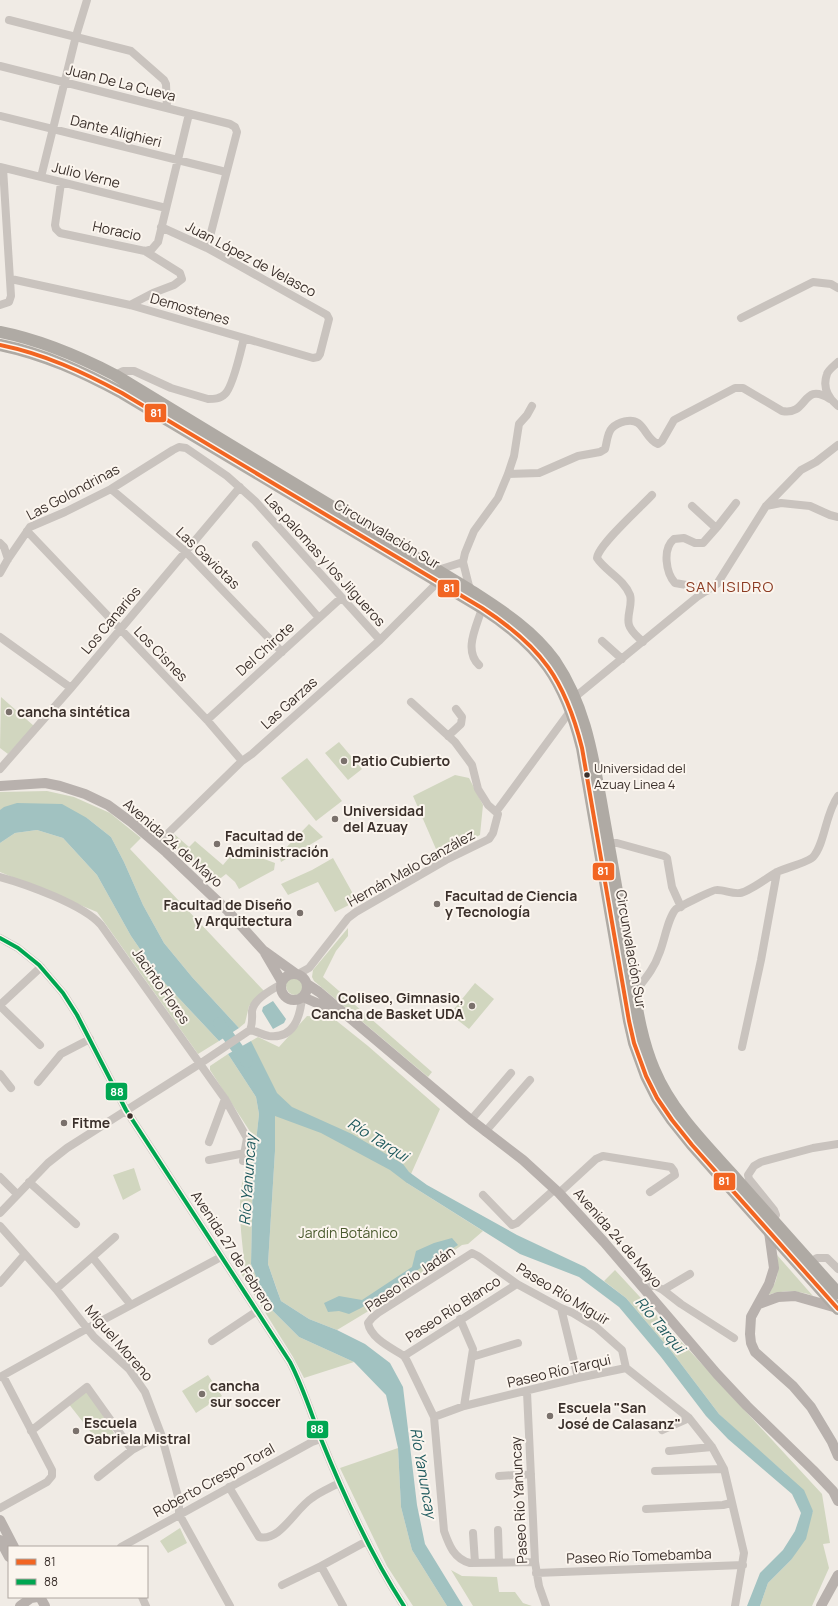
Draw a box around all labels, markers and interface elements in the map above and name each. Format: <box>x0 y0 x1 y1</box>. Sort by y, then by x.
street label: Juan De La Cueva <box>64 60 178 105</box>
street label: Dante Alighieri <box>68 110 164 151</box>
street label: Julio Verne <box>50 157 122 192</box>
street label: Horacio <box>91 216 143 245</box>
street label: Juan López de Velasco <box>183 216 320 301</box>
street label: Demostenes <box>148 288 232 329</box>
line badge: 81 <box>144 403 167 423</box>
text: 81 <box>150 405 162 420</box>
street label: Las Golondrinas <box>23 459 123 524</box>
street label: Las palomas y los Jilgueros <box>261 489 390 630</box>
street label: Circunvalación Sur <box>331 494 444 573</box>
street label: Las Gaviotas <box>172 522 244 593</box>
district label: SAN ISIDRO <box>686 576 774 597</box>
line badge: 81 <box>437 579 460 598</box>
text: 81 <box>443 580 455 595</box>
street label: Los Canarios <box>77 582 145 658</box>
street label: Del Chirote <box>232 617 298 680</box>
street label: Los Cisnes <box>130 622 192 685</box>
street label: Las Garzas <box>256 672 321 733</box>
place label: cancha sintética <box>17 702 130 721</box>
marker: cancha sintética <box>4 707 14 717</box>
place label: Patio Cubierto <box>352 751 451 770</box>
marker: Patio Cubierto <box>339 756 349 766</box>
place label: Universidad del Azuay Linea 4 <box>594 759 686 793</box>
marker: Universidad del Azuay Linea 4 <box>582 770 592 780</box>
street label: Avenida 24 de Mayo <box>120 794 227 891</box>
place label: Universidad del Azuay <box>343 801 424 836</box>
marker: Universidad del Azuay <box>330 814 340 824</box>
street label: Hernán Malo Ganzález <box>343 824 478 911</box>
place label: Facultad de Administración <box>225 826 329 861</box>
marker: Facultad de Administración <box>212 839 222 849</box>
line badge: 81 <box>592 862 615 881</box>
text: 81 <box>597 863 609 878</box>
place label: Facultad de Ciencia y Tecnología <box>445 886 577 921</box>
street label: Circunvalación Sur <box>612 888 651 1010</box>
place label: Facultad de Diseño y Arquitectura <box>164 895 292 930</box>
marker: Facultad de Ciencia y Tecnología <box>432 899 442 909</box>
marker: Facultad de Diseño y Arquitectura <box>295 908 305 918</box>
street label: Jacinto Flores <box>128 944 195 1028</box>
place label: Coliseo, Gimnasio, Cancha de Basket UDA <box>311 988 465 1023</box>
marker: Coliseo, Gimnasio, Cancha de Basket UDA <box>467 1001 477 1011</box>
line badge: 88 <box>105 1082 128 1101</box>
text: 88 <box>110 1084 124 1099</box>
unlabelled marker <box>125 1111 135 1121</box>
place label: Fitme <box>72 1113 110 1132</box>
water label: Río Tarqui <box>344 1113 415 1168</box>
marker: Fitme <box>59 1118 69 1128</box>
water label: Río Yanuncay <box>234 1132 261 1226</box>
line badge: 81 <box>713 1172 736 1191</box>
text: 81 <box>718 1173 730 1188</box>
street label: Avenida 24 de Mayo <box>570 1184 667 1291</box>
street label: Avenida 27 de Febrero <box>187 1187 280 1315</box>
park label: Jardín Botánico <box>298 1223 398 1242</box>
street label: Paseo Río Jadán <box>361 1242 458 1316</box>
street label: Paseo Río Miguir <box>513 1258 613 1329</box>
street label: Paseo Río Blanco <box>402 1271 504 1346</box>
water label: Río Tarqui <box>631 1292 692 1359</box>
street label: Miguel Moreno <box>81 1300 158 1385</box>
street label: Paseo Río Tarqui <box>505 1349 613 1392</box>
place label: cancha sur soccer <box>210 1376 281 1411</box>
marker: cancha sur soccer <box>197 1389 207 1399</box>
place label: Escuela "San José de Calasanz" <box>558 1398 681 1433</box>
marker: Escuela "San José de Calasanz" <box>545 1411 555 1421</box>
place label: Escuela Gabriela Mistral <box>84 1413 191 1448</box>
line badge: 88 <box>306 1420 329 1439</box>
text: 88 <box>310 1421 324 1436</box>
marker: Escuela Gabriela Mistral <box>71 1426 81 1436</box>
water label: Río Yanuncay <box>405 1426 442 1522</box>
street label: Paseo Río Yanuncay <box>506 1435 531 1564</box>
street label: Roberto Crespo Toral <box>150 1438 278 1521</box>
street label: Paseo Río Tomebamba <box>566 1543 712 1568</box>
legend <box>8 1546 148 1598</box>
text: 81 <box>44 1553 56 1570</box>
text: 88 <box>44 1573 58 1590</box>

